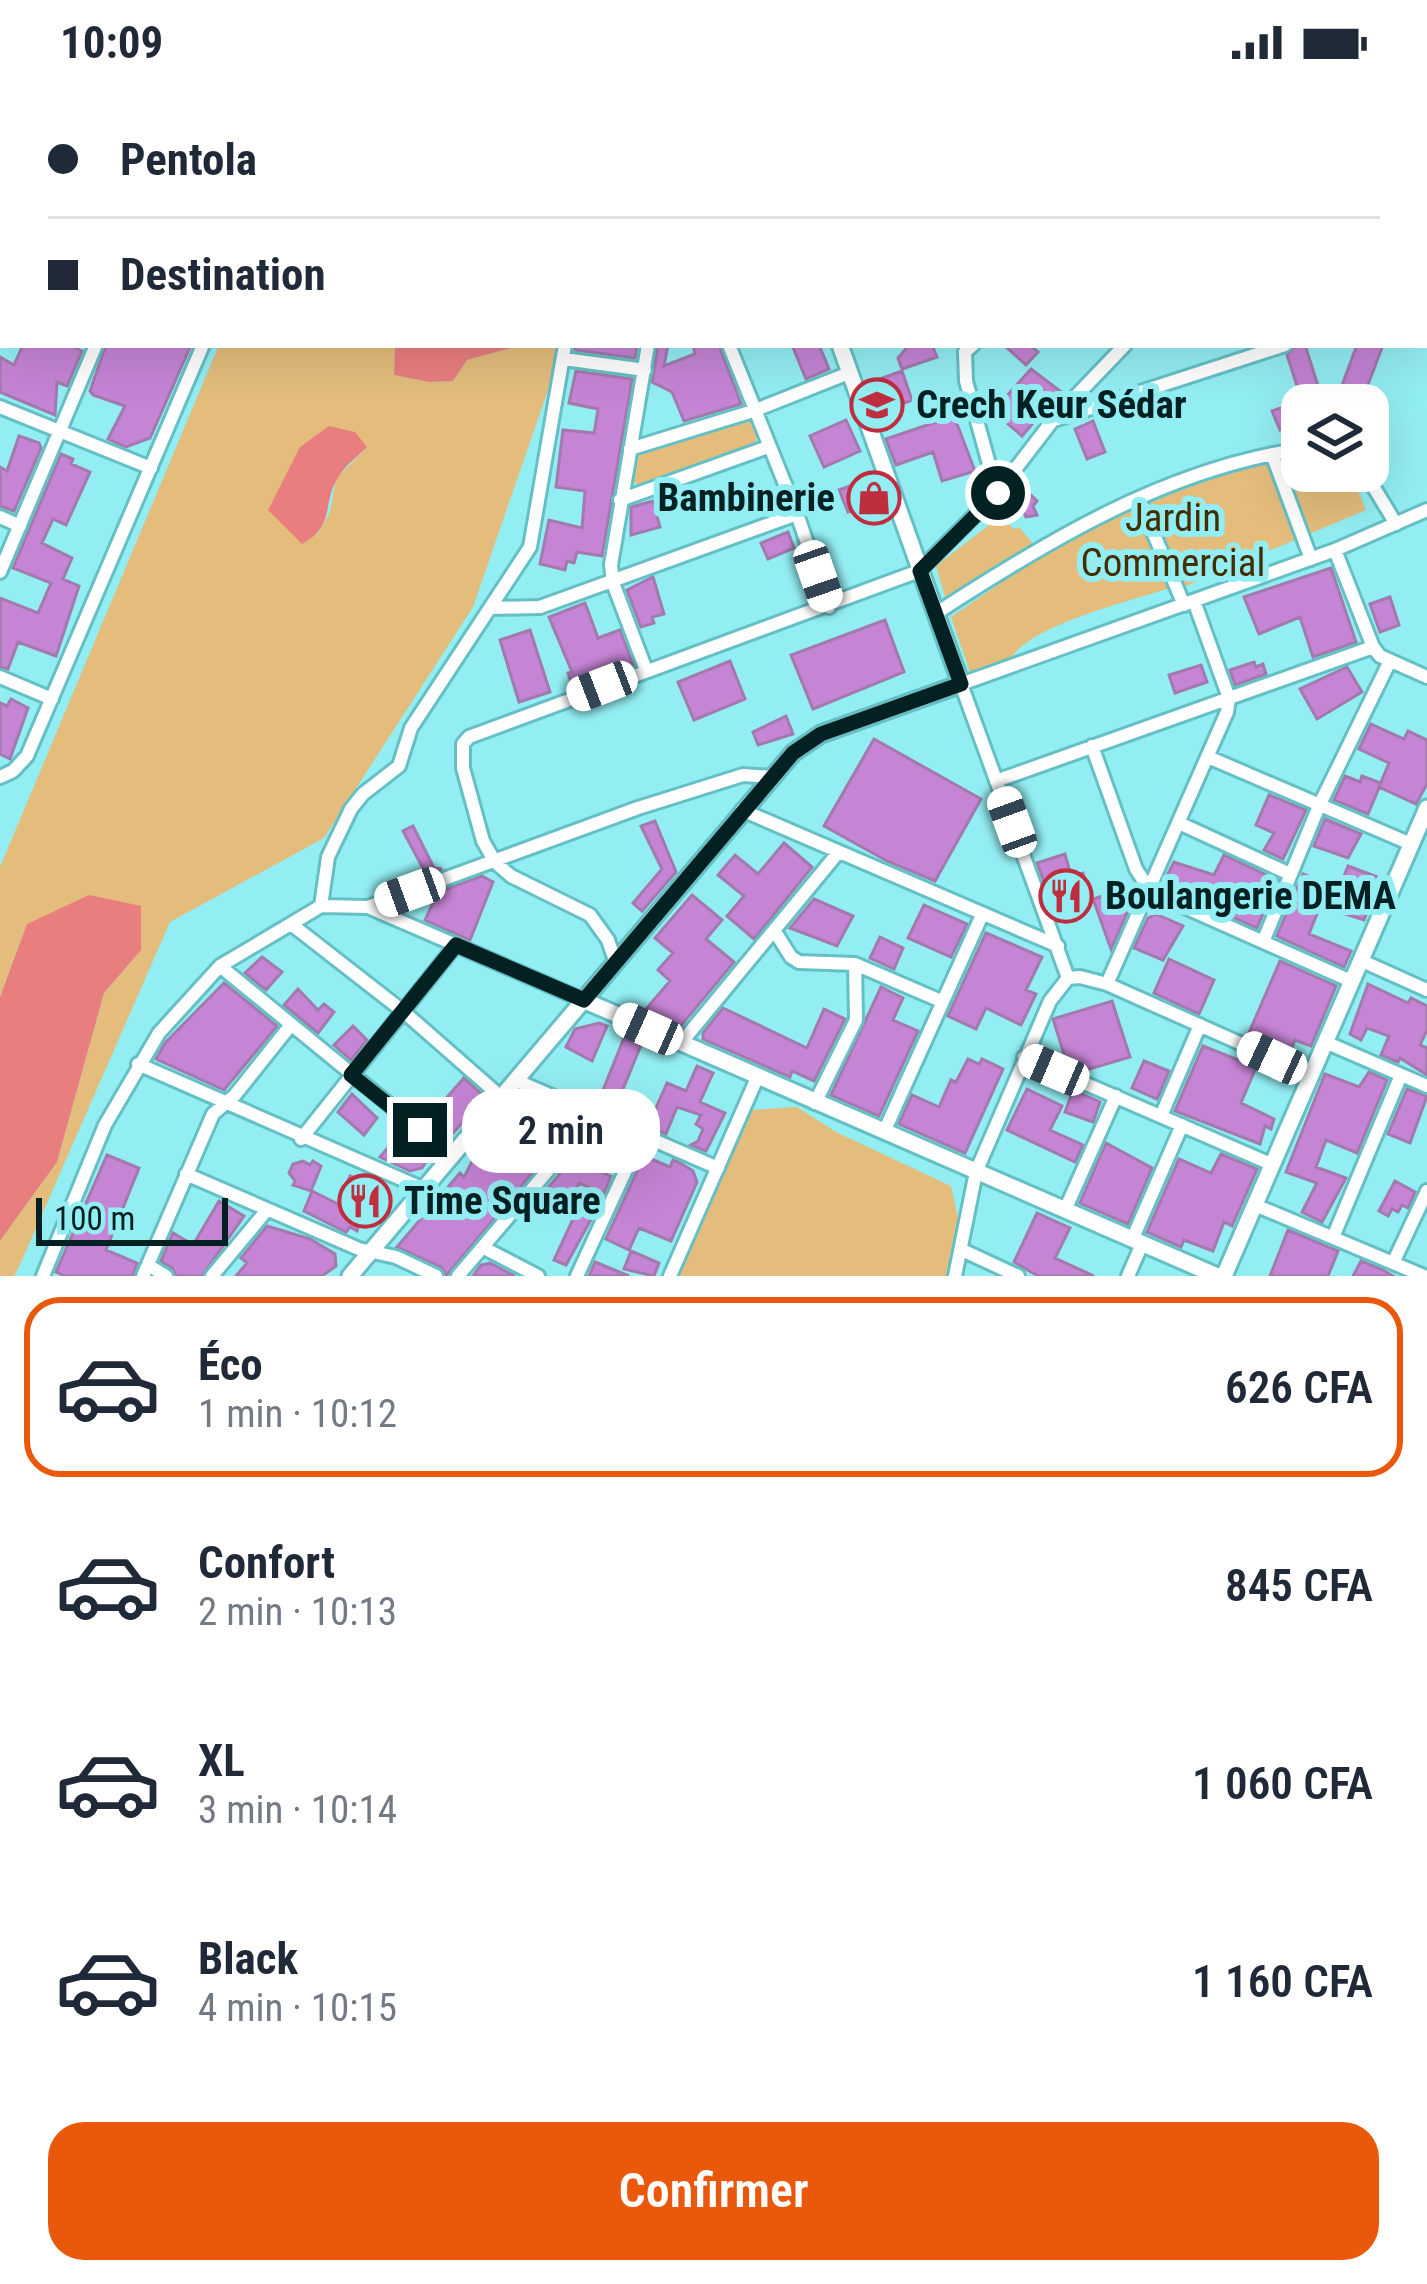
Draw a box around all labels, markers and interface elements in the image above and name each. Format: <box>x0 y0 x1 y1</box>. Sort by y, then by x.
text: 10:09 <box>60 16 163 69</box>
text: Pentola <box>120 133 257 186</box>
text: Destination <box>120 248 326 301</box>
school or university icon: Crech Keur Sédar <box>849 377 905 433</box>
place label: Crech Keur Sédar <box>916 382 1187 428</box>
map controls <box>1281 384 1389 492</box>
button: layers <box>1281 384 1389 492</box>
route start <box>971 466 1025 520</box>
shop icon: Bambinerie <box>846 470 902 526</box>
place label: Bambinerie <box>657 475 835 521</box>
park label: Jardin Commercial <box>1081 495 1265 586</box>
car <box>789 536 847 616</box>
car <box>562 656 642 716</box>
car <box>983 782 1041 862</box>
car <box>370 863 450 921</box>
restaurant icon: Boulangerie DEMA <box>1038 868 1094 924</box>
place label: Boulangerie DEMA <box>1105 873 1396 919</box>
car <box>608 998 688 1060</box>
car <box>1232 1026 1312 1090</box>
car <box>1014 1039 1094 1101</box>
callout: 2 min <box>462 1088 660 1172</box>
route end <box>393 1103 447 1157</box>
text: 2 min <box>518 1108 604 1154</box>
restaurant icon: Time Square <box>337 1173 393 1229</box>
place label: Time Square <box>404 1178 601 1224</box>
scale bar <box>36 1192 228 1245</box>
text: 100 m <box>54 1199 135 1238</box>
icon: car <box>54 1333 162 1441</box>
text: Éco <box>198 1338 263 1391</box>
text: 626 CFA <box>1225 1361 1373 1414</box>
text: 1 min · 10:12 <box>198 1391 397 1437</box>
icon: car <box>54 1531 162 1639</box>
text: Confort <box>198 1536 335 1589</box>
text: 845 CFA <box>1225 1559 1373 1612</box>
text: 2 min · 10:13 <box>198 1589 397 1635</box>
icon: car <box>54 1729 162 1837</box>
text: XL <box>198 1734 245 1787</box>
text: 1 060 CFA <box>1192 1757 1373 1810</box>
text: 3 min · 10:14 <box>198 1787 397 1833</box>
icon: car <box>54 1927 162 2035</box>
text: Black <box>198 1932 298 1985</box>
text: 1 160 CFA <box>1192 1955 1373 2008</box>
text: 4 min · 10:15 <box>198 1985 397 2031</box>
button: Confirmer <box>48 2122 1379 2260</box>

